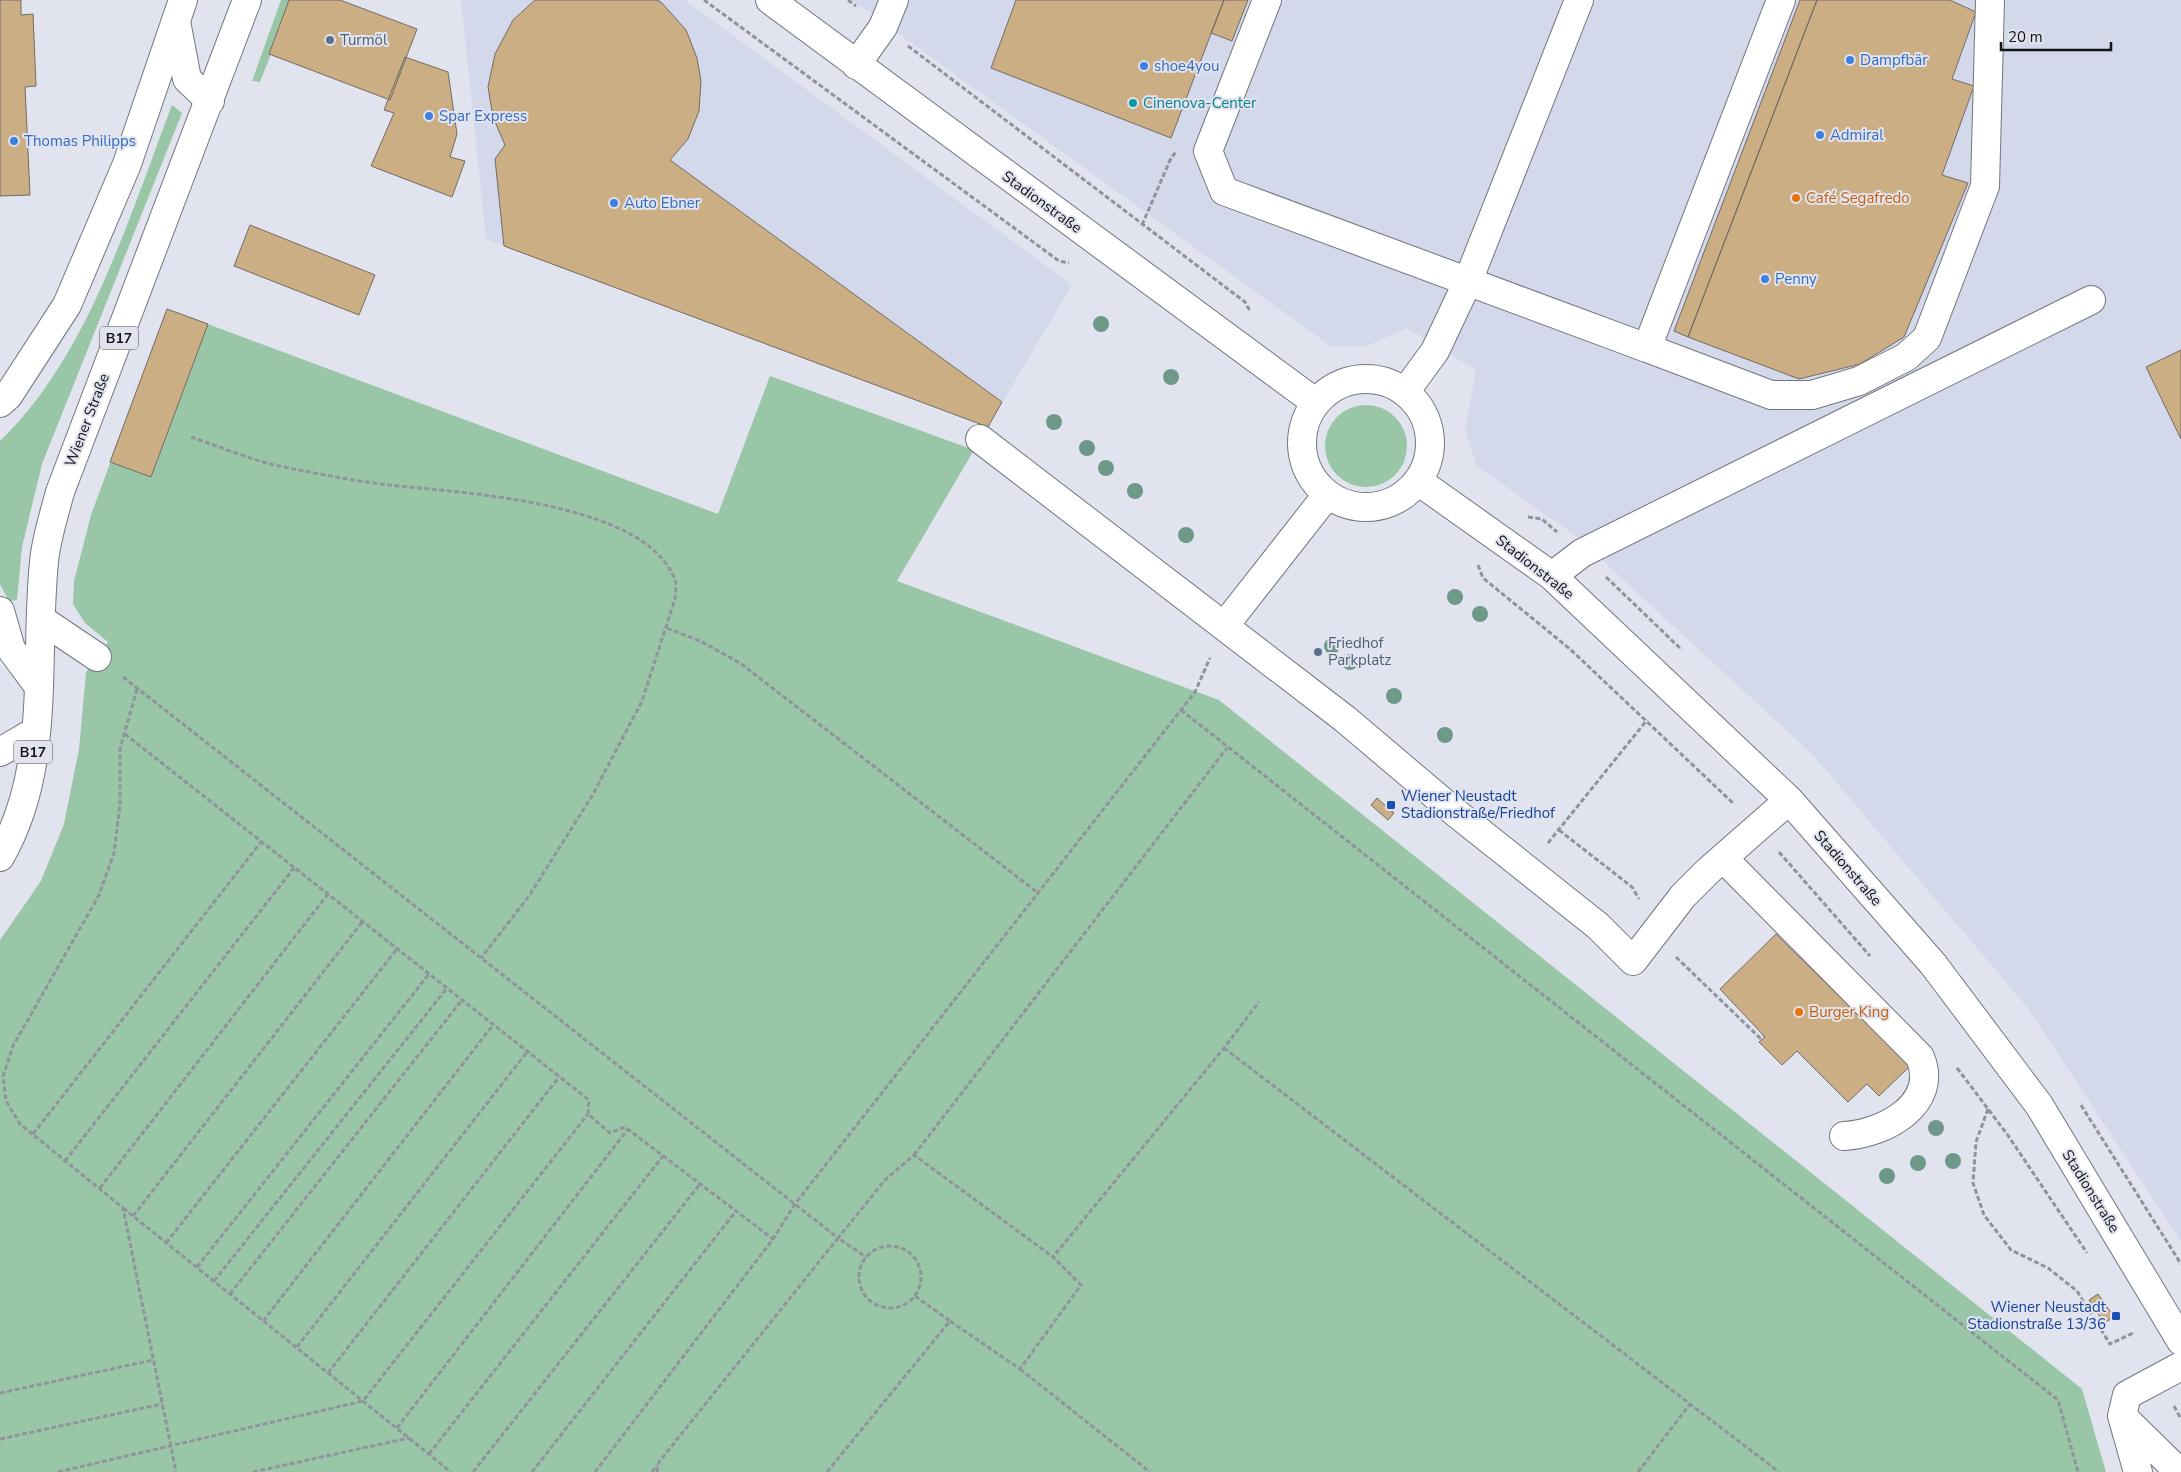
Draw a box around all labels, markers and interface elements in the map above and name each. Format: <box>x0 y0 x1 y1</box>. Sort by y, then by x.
scale bar <box>2001 20 2111 52</box>
text: 20 m <box>2008 27 2043 47</box>
place label: Turmöl <box>340 30 388 50</box>
marker: Turmöl <box>324 34 336 46</box>
place label: Dampfbär <box>1860 50 1928 70</box>
marker: Dampfbär <box>1844 54 1856 66</box>
place label: shoe4you <box>1154 56 1219 76</box>
marker: shoe4you <box>1138 60 1150 72</box>
place label: Cinenova-Center <box>1143 93 1257 113</box>
marker: Cinenova-Center <box>1127 97 1139 109</box>
place label: Spar Express <box>439 106 527 126</box>
marker: Spar Express <box>423 110 435 122</box>
place label: Admiral <box>1830 125 1884 145</box>
marker: Admiral <box>1814 129 1826 141</box>
place label: Thomas Philipps <box>24 131 136 151</box>
marker: Thomas Philipps <box>8 135 20 147</box>
street label: Stadionstraße <box>998 166 1086 238</box>
place label: Café Segafredo <box>1806 188 1910 208</box>
marker: Café Segafredo <box>1790 192 1802 204</box>
place label: Auto Ebner <box>624 193 701 213</box>
marker: Auto Ebner <box>608 197 620 209</box>
place label: Penny <box>1775 269 1817 289</box>
marker: Penny <box>1759 273 1771 285</box>
road number: B17 <box>100 326 138 349</box>
street label: Wiener Straße <box>60 370 114 470</box>
street label: Stadionstraße <box>1492 530 1578 604</box>
place label: Friedhof Parkplatz <box>1328 633 1391 670</box>
marker: Friedhof Parkplatz <box>1312 646 1324 658</box>
road number: B17 <box>14 740 52 764</box>
place label: Wiener Neustadt Stadionstraße/Friedhof <box>1401 786 1556 823</box>
marker: Wiener Neustadt Stadionstraße/Friedhof <box>1385 799 1397 811</box>
street label: Stadionstraße <box>1810 826 1886 910</box>
place label: Burger King <box>1809 1002 1889 1022</box>
marker: Burger King <box>1793 1006 1805 1018</box>
street label: Stadionstraße <box>2058 1146 2124 1236</box>
place label: Wiener Neustadt Stadionstraße 13/36 <box>1968 1297 2107 1334</box>
marker: Wiener Neustadt Stadionstraße 13/36 <box>2110 1310 2122 1322</box>

